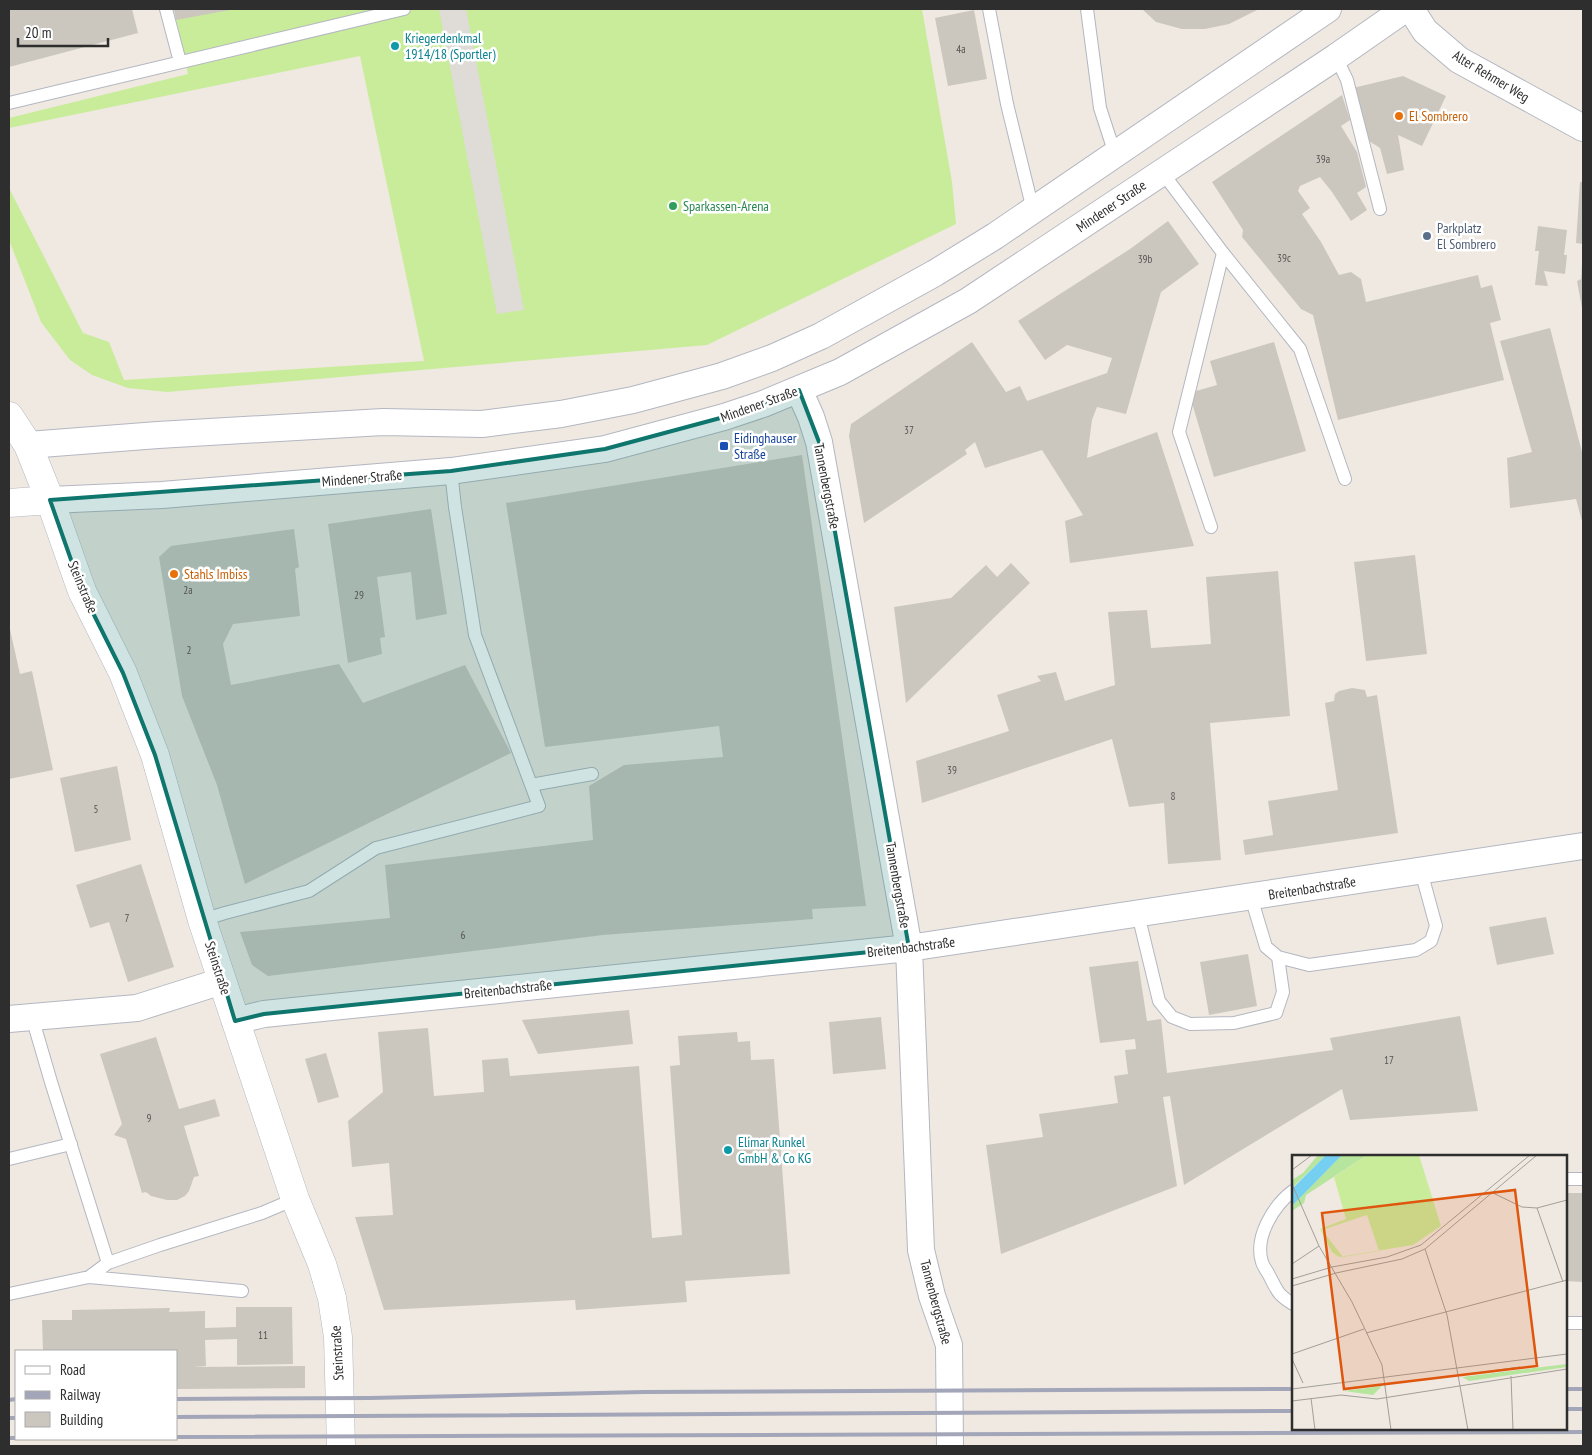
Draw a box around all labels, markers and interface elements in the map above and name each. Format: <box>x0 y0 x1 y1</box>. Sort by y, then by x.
scale bar <box>18 15 108 47</box>
text: 20 m <box>25 23 51 42</box>
place label: Kriegerdenkmal 1914/18 (Sportler) <box>405 29 496 63</box>
marker: Kriegerdenkmal 1914/18 (Sportler) <box>389 40 401 52</box>
house number: 4a <box>956 42 966 56</box>
street label: Alter Rehmer Weg <box>1449 46 1533 106</box>
place label: El Sombrero <box>1409 107 1468 125</box>
marker: El Sombrero <box>1393 110 1405 122</box>
house number: 39a <box>1316 152 1330 166</box>
street label: Mindener Straße <box>1073 176 1150 236</box>
place label: Sparkassen-Arena <box>683 197 769 215</box>
marker: Sparkassen-Arena <box>667 200 679 212</box>
place label: Parkplatz El Sombrero <box>1437 219 1496 253</box>
marker: Parkplatz El Sombrero <box>1421 230 1433 242</box>
house number: 39c <box>1277 251 1291 265</box>
house number: 39b <box>1138 252 1153 266</box>
street label: Mindener Straße <box>718 382 800 426</box>
house number: 37 <box>904 423 914 437</box>
place label: Eidinghauser Straße <box>734 429 797 463</box>
marker: Eidinghauser Straße <box>718 440 730 452</box>
street label: Tannenbergstraße <box>810 441 844 531</box>
street label: Mindener Straße <box>321 466 403 490</box>
street label: Steinstraße <box>64 558 102 616</box>
place label: Stahls Imbiss <box>184 565 248 583</box>
marker: Stahls Imbiss <box>168 568 180 580</box>
house number: 2a <box>183 583 193 597</box>
house number: 29 <box>354 588 364 602</box>
house number: 2 <box>187 643 192 657</box>
house number: 39 <box>947 763 957 777</box>
house number: 8 <box>1171 789 1176 803</box>
house number: 5 <box>94 802 99 816</box>
street label: Tannenbergstraße <box>882 840 914 930</box>
street label: Breitenbachstraße <box>1267 872 1357 904</box>
house number: 7 <box>125 911 130 925</box>
house number: 6 <box>461 928 466 942</box>
street label: Breitenbachstraße <box>866 933 956 961</box>
street label: Steinstraße <box>201 939 235 997</box>
street label: Breitenbachstraße <box>463 975 553 1003</box>
house number: 17 <box>1384 1053 1394 1067</box>
house number: 9 <box>147 1111 152 1125</box>
place label: Elimar Runkel GmbH & Co KG <box>738 1133 811 1167</box>
marker: Elimar Runkel GmbH & Co KG <box>722 1144 734 1156</box>
inset map <box>1292 1155 1567 1430</box>
street label: Tannenbergstraße <box>916 1258 956 1347</box>
street label: Steinstraße <box>327 1325 347 1381</box>
house number: 11 <box>258 1328 268 1342</box>
legend <box>15 1350 178 1440</box>
text: Road <box>60 1360 86 1379</box>
text: Railway <box>60 1385 101 1404</box>
text: Building <box>60 1410 103 1429</box>

